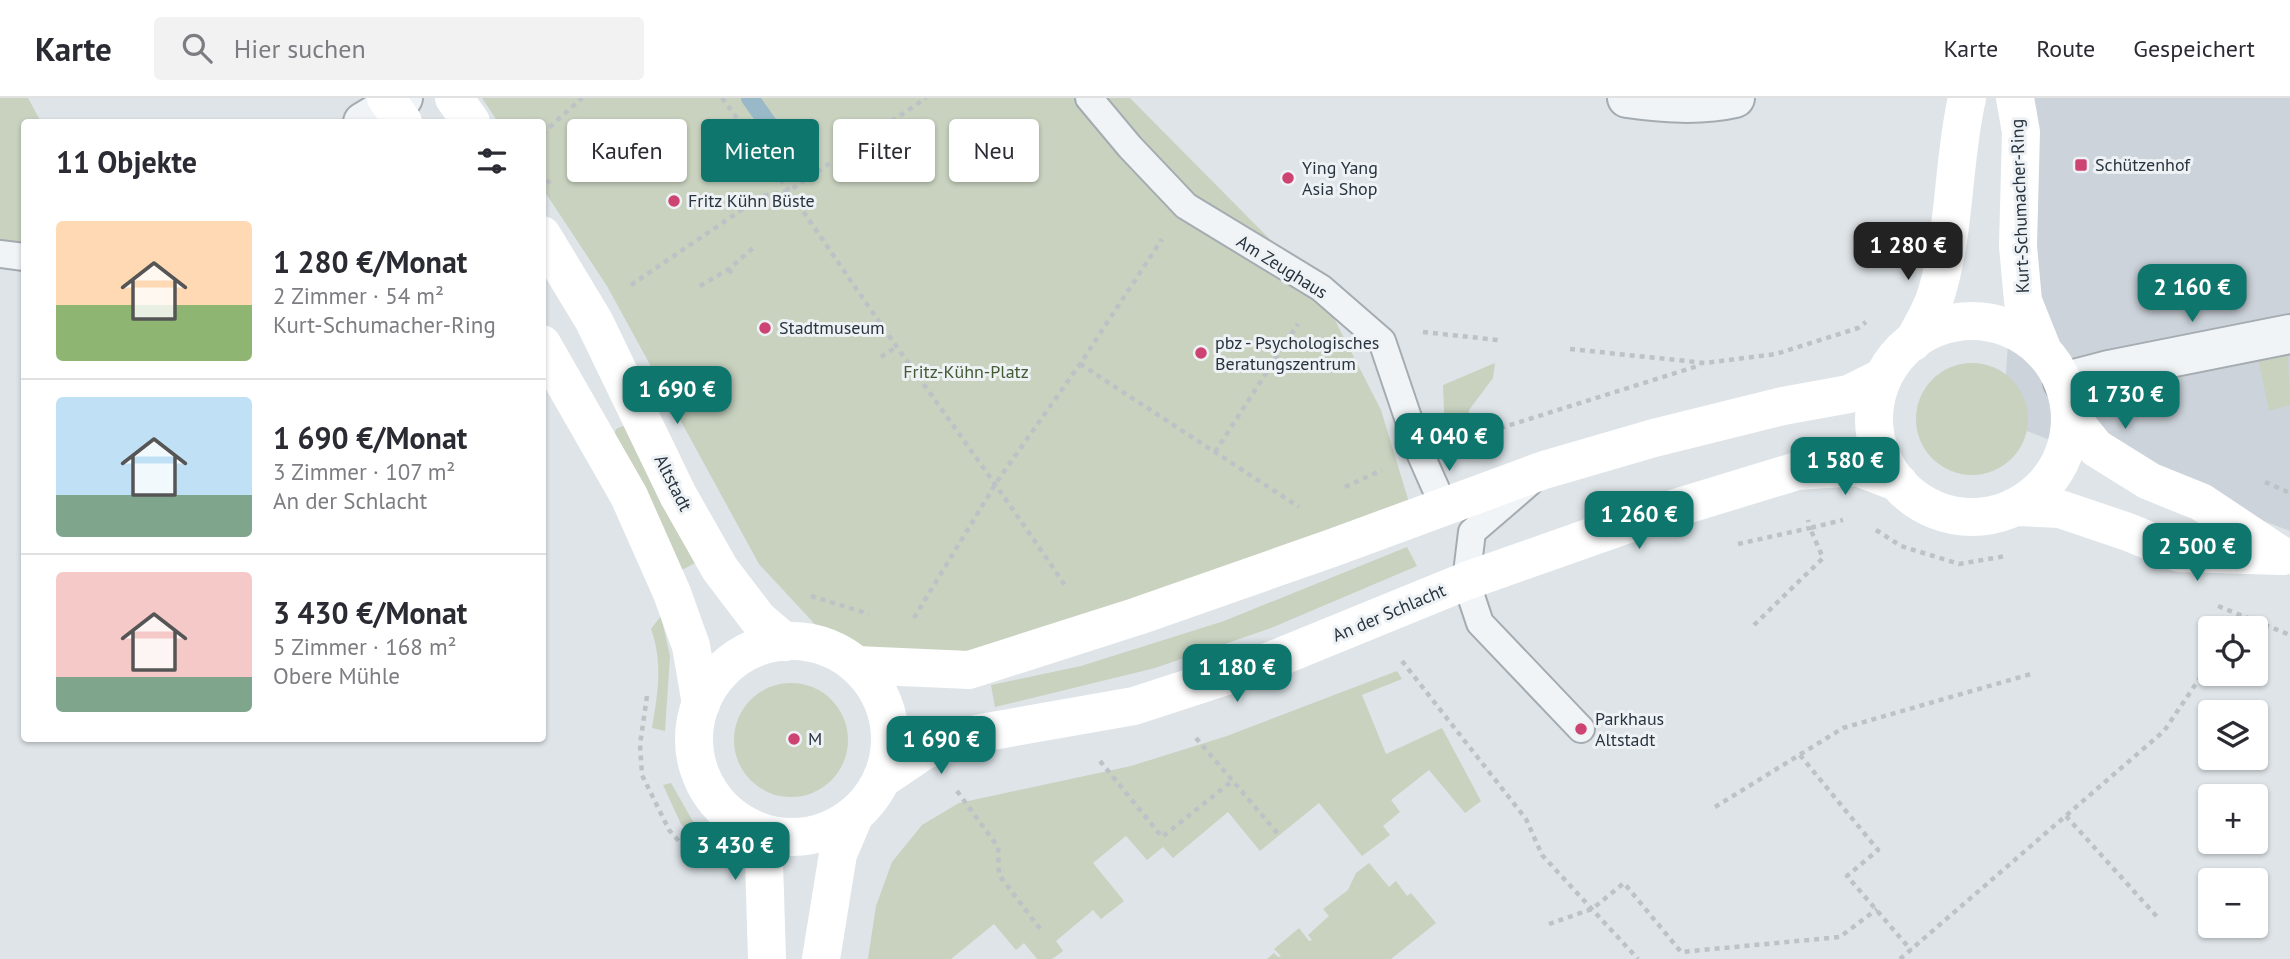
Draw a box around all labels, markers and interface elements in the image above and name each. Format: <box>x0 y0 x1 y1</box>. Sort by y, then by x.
search box <box>154 17 644 80</box>
text: Karte <box>35 27 112 70</box>
icon: search <box>178 29 216 67</box>
text: Hier suchen <box>234 32 366 65</box>
text: Karte <box>1943 33 1998 64</box>
text: Route <box>2036 33 2095 64</box>
text: Gespeichert <box>2133 33 2255 64</box>
street label: Kurt-Schumacher-Ring <box>2005 118 2034 294</box>
chip: Kaufen <box>567 119 687 182</box>
chip: Mieten <box>701 119 819 182</box>
chip: Filter <box>833 119 935 182</box>
chip: Neu <box>949 119 1039 182</box>
text: 11 Objekte <box>56 142 197 181</box>
icon: filters <box>473 142 511 180</box>
place label: Schützenhof <box>2095 153 2191 176</box>
place label: Ying Yang Asia Shop <box>1302 156 1378 200</box>
marker: Schützenhof <box>2073 157 2089 173</box>
marker: Ying Yang Asia Shop <box>1280 170 1296 186</box>
place label: Fritz Kühn Büste <box>688 189 815 212</box>
marker: Fritz Kühn Büste <box>666 193 682 209</box>
pin: 1 280 € <box>1843 222 1973 282</box>
street label: Am Zeughaus <box>1232 230 1332 304</box>
text: 1 280 € <box>1870 230 1946 259</box>
text: 1 280 €/Monat <box>273 242 467 281</box>
icon: home <box>112 249 196 333</box>
pin: 2 160 € <box>2127 264 2257 324</box>
text: 2 160 € <box>2154 272 2230 301</box>
text: 2 Zimmer · 54 m² <box>273 281 444 310</box>
text: Kurt-Schumacher-Ring <box>273 310 496 339</box>
place label: Stadtmuseum <box>779 316 885 339</box>
marker: Stadtmuseum <box>757 320 773 336</box>
place label: pbz - Psychologisches Beratungszentrum <box>1215 331 1379 375</box>
marker: pbz - Psychologisches Beratungszentrum <box>1193 345 1209 361</box>
park label: Fritz-Kühn-Platz <box>903 360 1029 383</box>
pin: 1 690 € <box>612 366 742 426</box>
pin: 1 730 € <box>2060 372 2190 431</box>
text: 1 690 € <box>639 374 715 403</box>
text: 1 730 € <box>2087 379 2163 408</box>
pin: 4 040 € <box>1384 414 1514 473</box>
text: 1 690 €/Monat <box>273 418 467 457</box>
text: 4 040 € <box>1411 421 1487 450</box>
icon: home <box>112 425 196 509</box>
pin: 1 580 € <box>1780 438 1910 497</box>
text: 1 580 € <box>1807 445 1883 474</box>
street label: Altstadt <box>650 451 697 515</box>
text: 3 Zimmer · 107 m² <box>273 457 455 486</box>
text: An der Schlacht <box>273 486 427 515</box>
pin: 1 260 € <box>1574 491 1704 551</box>
text: 1 260 € <box>1601 499 1677 528</box>
pin: 2 500 € <box>2132 524 2262 583</box>
text: 2 500 € <box>2159 531 2235 560</box>
street label: An der Schlacht <box>1329 578 1449 647</box>
text: 3 430 €/Monat <box>273 593 467 632</box>
icon: home <box>112 600 196 684</box>
map controls <box>2198 616 2268 938</box>
button: locate <box>2198 616 2268 686</box>
text: 5 Zimmer · 168 m² <box>273 632 457 661</box>
pin: 1 180 € <box>1172 644 1302 704</box>
text: 1 180 € <box>1199 652 1275 681</box>
text: Obere Mühle <box>273 661 400 690</box>
button: layers <box>2198 700 2268 770</box>
place label: Parkhaus Altstadt <box>1595 707 1664 751</box>
pin: 1 690 € <box>876 716 1006 776</box>
marker: Parkhaus Altstadt <box>1573 721 1589 737</box>
text: 1 690 € <box>903 724 979 753</box>
place label: M <box>808 727 822 750</box>
marker: M <box>786 731 802 747</box>
button: + <box>2198 784 2268 854</box>
pin: 3 430 € <box>670 822 800 882</box>
text: 3 430 € <box>697 830 773 859</box>
button: − <box>2198 868 2268 938</box>

